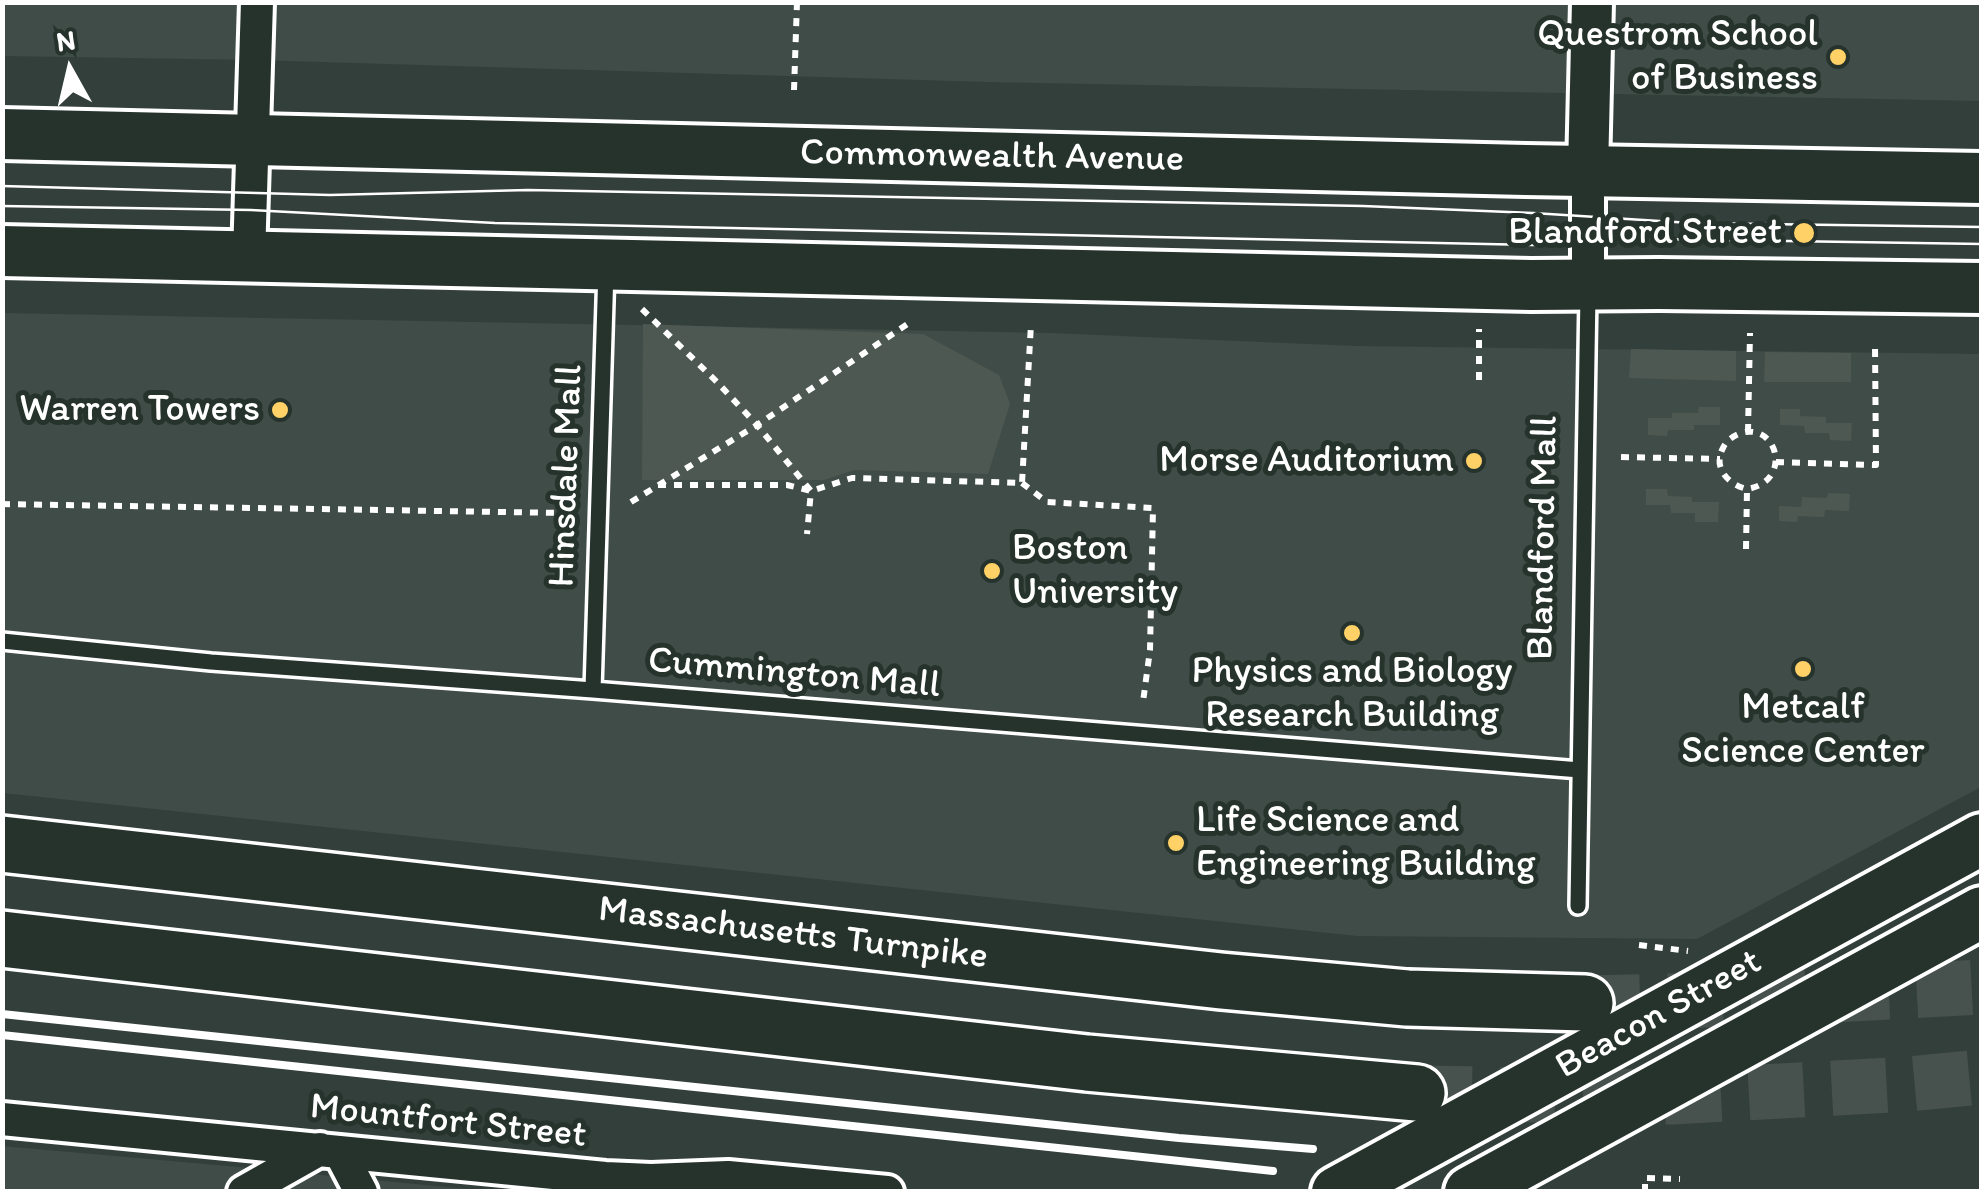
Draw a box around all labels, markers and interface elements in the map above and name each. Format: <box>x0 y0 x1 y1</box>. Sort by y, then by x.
place label: Questrom School of Business <box>1537 12 1818 101</box>
north arrow <box>20 20 120 120</box>
text: N <box>54 22 78 58</box>
marker: Questrom School of Business <box>1827 46 1849 68</box>
street label: Commonwealth Avenue <box>800 131 1184 183</box>
place label: Blandford Street <box>1508 210 1782 256</box>
marker: Blandford Street <box>1791 220 1817 246</box>
street label: Hinsdale Mall <box>540 364 594 588</box>
place label: Warren Towers <box>19 387 260 433</box>
marker: Warren Towers <box>269 399 291 421</box>
street label: Blandford Mall <box>1519 415 1569 661</box>
place label: Morse Auditorium <box>1159 438 1454 484</box>
marker: Morse Auditorium <box>1463 450 1485 472</box>
place label: Boston University <box>1012 526 1178 616</box>
marker: Boston University <box>981 560 1003 582</box>
marker: Physics and Biology Research Building <box>1341 622 1363 644</box>
street label: Cummington Mall <box>646 639 942 709</box>
place label: Physics and Biology Research Building <box>1191 649 1513 738</box>
marker: Metcalf Science Center <box>1792 658 1814 680</box>
place label: Metcalf Science Center <box>1681 685 1925 774</box>
place label: Life Science and Engineering Building <box>1196 798 1535 888</box>
marker: Life Science and Engineering Building <box>1165 832 1187 854</box>
street label: Massachusetts Turnpike <box>596 887 990 981</box>
street label: Beacon Street <box>1548 940 1770 1090</box>
street label: Mountfort Street <box>308 1085 588 1159</box>

